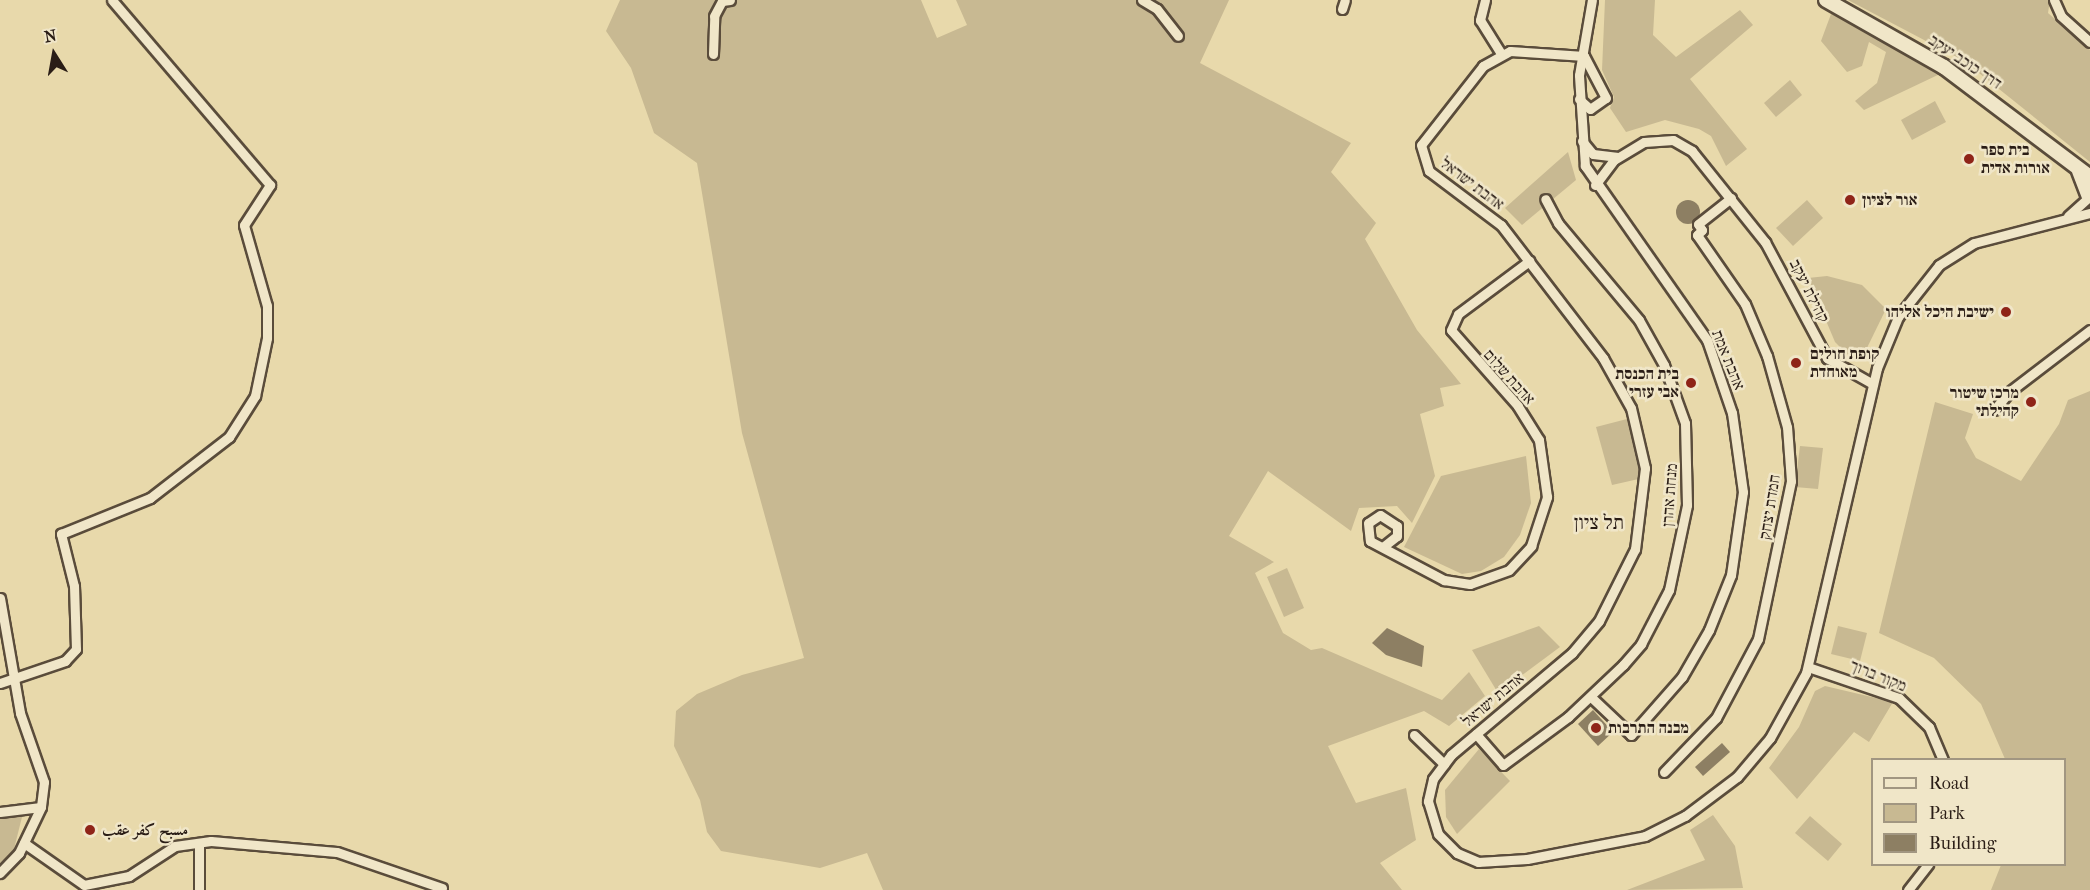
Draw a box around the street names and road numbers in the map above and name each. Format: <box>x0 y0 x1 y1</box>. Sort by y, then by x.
street label: דרך כוכב יעקב <box>1925 30 2005 94</box>
street label: אהבת ישראל <box>1436 154 1508 214</box>
street label: קהילת יעקב <box>1785 256 1833 326</box>
street label: אהבת אמת <box>1707 327 1749 393</box>
street label: אהבת שלום <box>1479 345 1539 409</box>
street label: מנחת אהרן <box>1658 463 1682 527</box>
street label: חמדת יצחק <box>1755 473 1785 541</box>
street label: מקור ברוך <box>1847 656 1909 696</box>
street label: אהבת ישראל <box>1458 668 1528 732</box>

